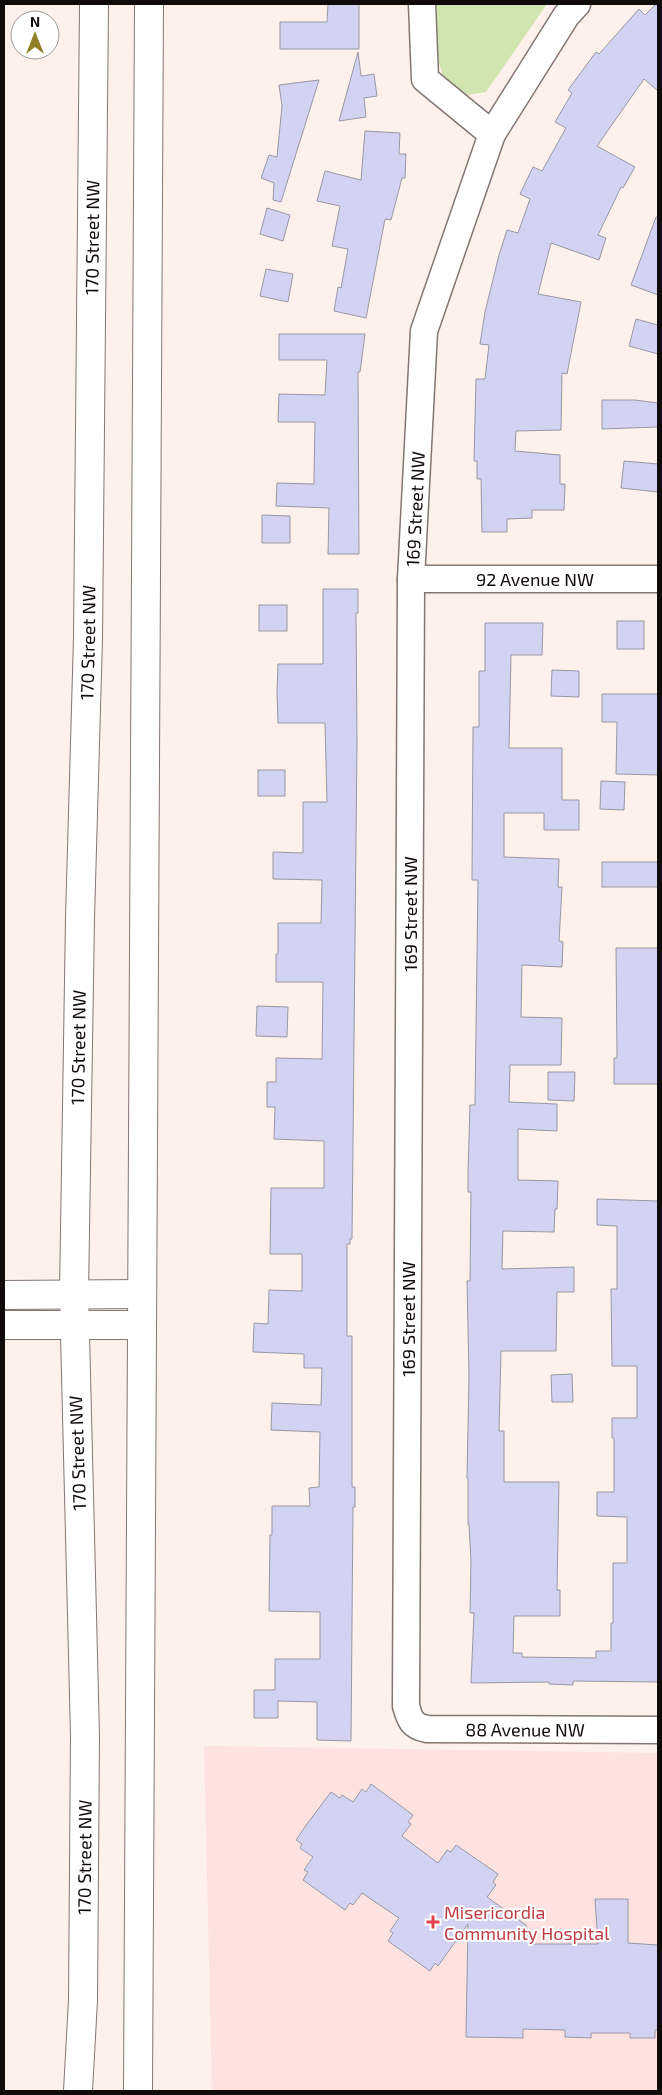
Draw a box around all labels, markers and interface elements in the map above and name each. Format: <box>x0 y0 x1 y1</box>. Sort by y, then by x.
north arrow <box>10 10 60 60</box>
text: N <box>30 13 40 30</box>
street label: 170 Street NW <box>80 180 103 295</box>
street label: 169 Street NW <box>401 451 429 567</box>
street label: 92 Avenue NW <box>476 568 594 590</box>
street label: 170 Street NW <box>75 585 100 700</box>
street label: 169 Street NW <box>399 856 421 972</box>
street label: 170 Street NW <box>66 990 90 1105</box>
street label: 169 Street NW <box>397 1261 419 1377</box>
street label: 170 Street NW <box>64 1395 90 1511</box>
street label: 88 Avenue NW <box>465 1718 585 1741</box>
street label: 170 Street NW <box>73 1800 96 1915</box>
place label: Misericordia Community Hospital <box>444 1901 610 1944</box>
marker: Misericordia Community Hospital <box>426 1915 440 1929</box>

